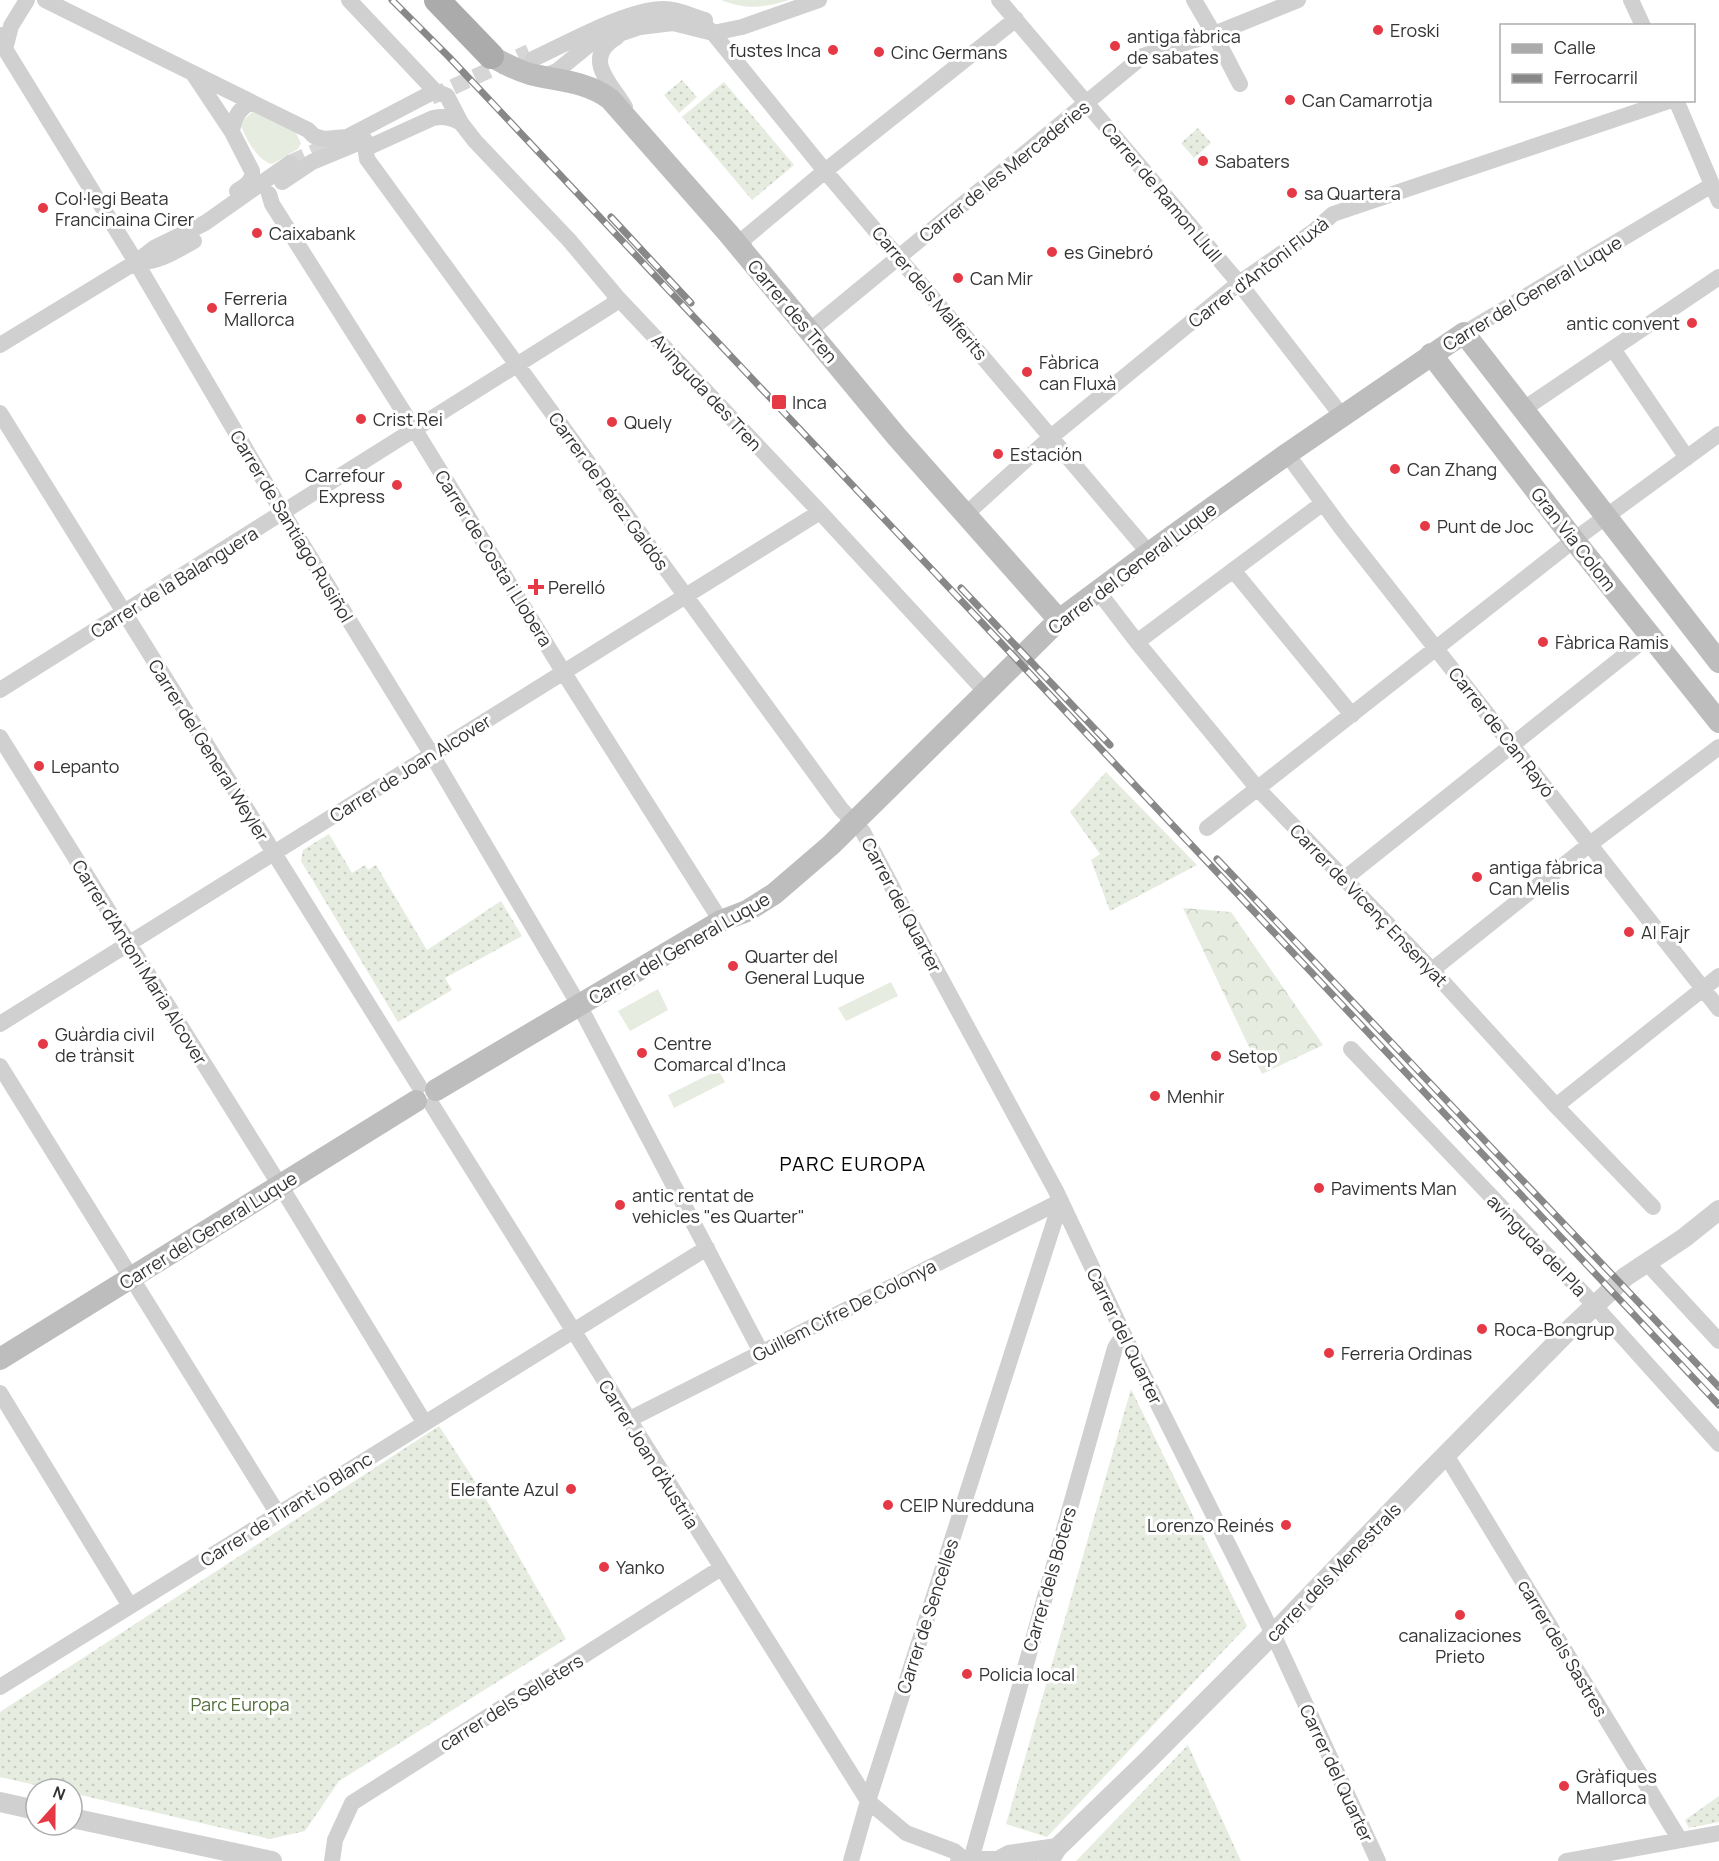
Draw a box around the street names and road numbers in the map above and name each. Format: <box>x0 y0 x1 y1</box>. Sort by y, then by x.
street label: Carrer de les Mercaderies <box>914 95 1094 247</box>
street label: Carrer de Ramon Llull <box>1097 117 1227 267</box>
street label: Carrer d'Antoni Fluxà <box>1183 211 1333 333</box>
street label: Carrer dels Malferits <box>867 221 993 365</box>
street label: Carrer del General Luque <box>1438 230 1626 356</box>
street label: Carrer des Tren <box>743 254 843 368</box>
street label: Avinguda des Tren <box>647 328 767 456</box>
street label: Carrer de Pérez Galdós <box>543 407 675 575</box>
street label: Carrer de Santiago Rusiñol <box>225 425 359 627</box>
street label: Carrer de Costa i Llobera <box>430 465 558 651</box>
street label: Gran Via Colom <box>1526 482 1622 596</box>
street label: Carrer del General Luque <box>1043 497 1221 639</box>
street label: Carrer de la Balanguera <box>86 521 262 643</box>
street label: Carrer del General Weyler <box>143 655 275 846</box>
street label: Carrer de Can Rayó <box>1444 662 1560 802</box>
street label: Carrer de Joan Alcover <box>325 708 496 827</box>
street label: Carrer de Vicenç Ensenyat <box>1285 819 1453 991</box>
street label: Carrer del Quarter <box>856 833 948 977</box>
street label: Carrer d'Antoni Maria Alcover <box>67 855 213 1070</box>
street label: Carrer del General Luque <box>584 886 774 1010</box>
street label: Carrer del General Luque <box>115 1165 301 1295</box>
street label: avinguda del Pla <box>1482 1189 1592 1301</box>
street label: Guillem Cifre De Colonya <box>748 1253 940 1367</box>
street label: Carrer del Quarter <box>1081 1264 1169 1409</box>
street label: Carrer Joan d'Àustria <box>593 1375 705 1533</box>
street label: Carrer de Tirant lo Blanc <box>196 1446 376 1572</box>
street label: carrer dels Menestrals <box>1260 1497 1406 1647</box>
street label: Carrer dels Boters <box>1017 1504 1081 1654</box>
street label: Carrer de Sencelles <box>891 1535 963 1697</box>
street label: carrer dels Sastres <box>1513 1575 1613 1721</box>
street label: carrer dels Selleters <box>435 1648 587 1756</box>
street label: Carrer del Quarter <box>1295 1700 1380 1846</box>

